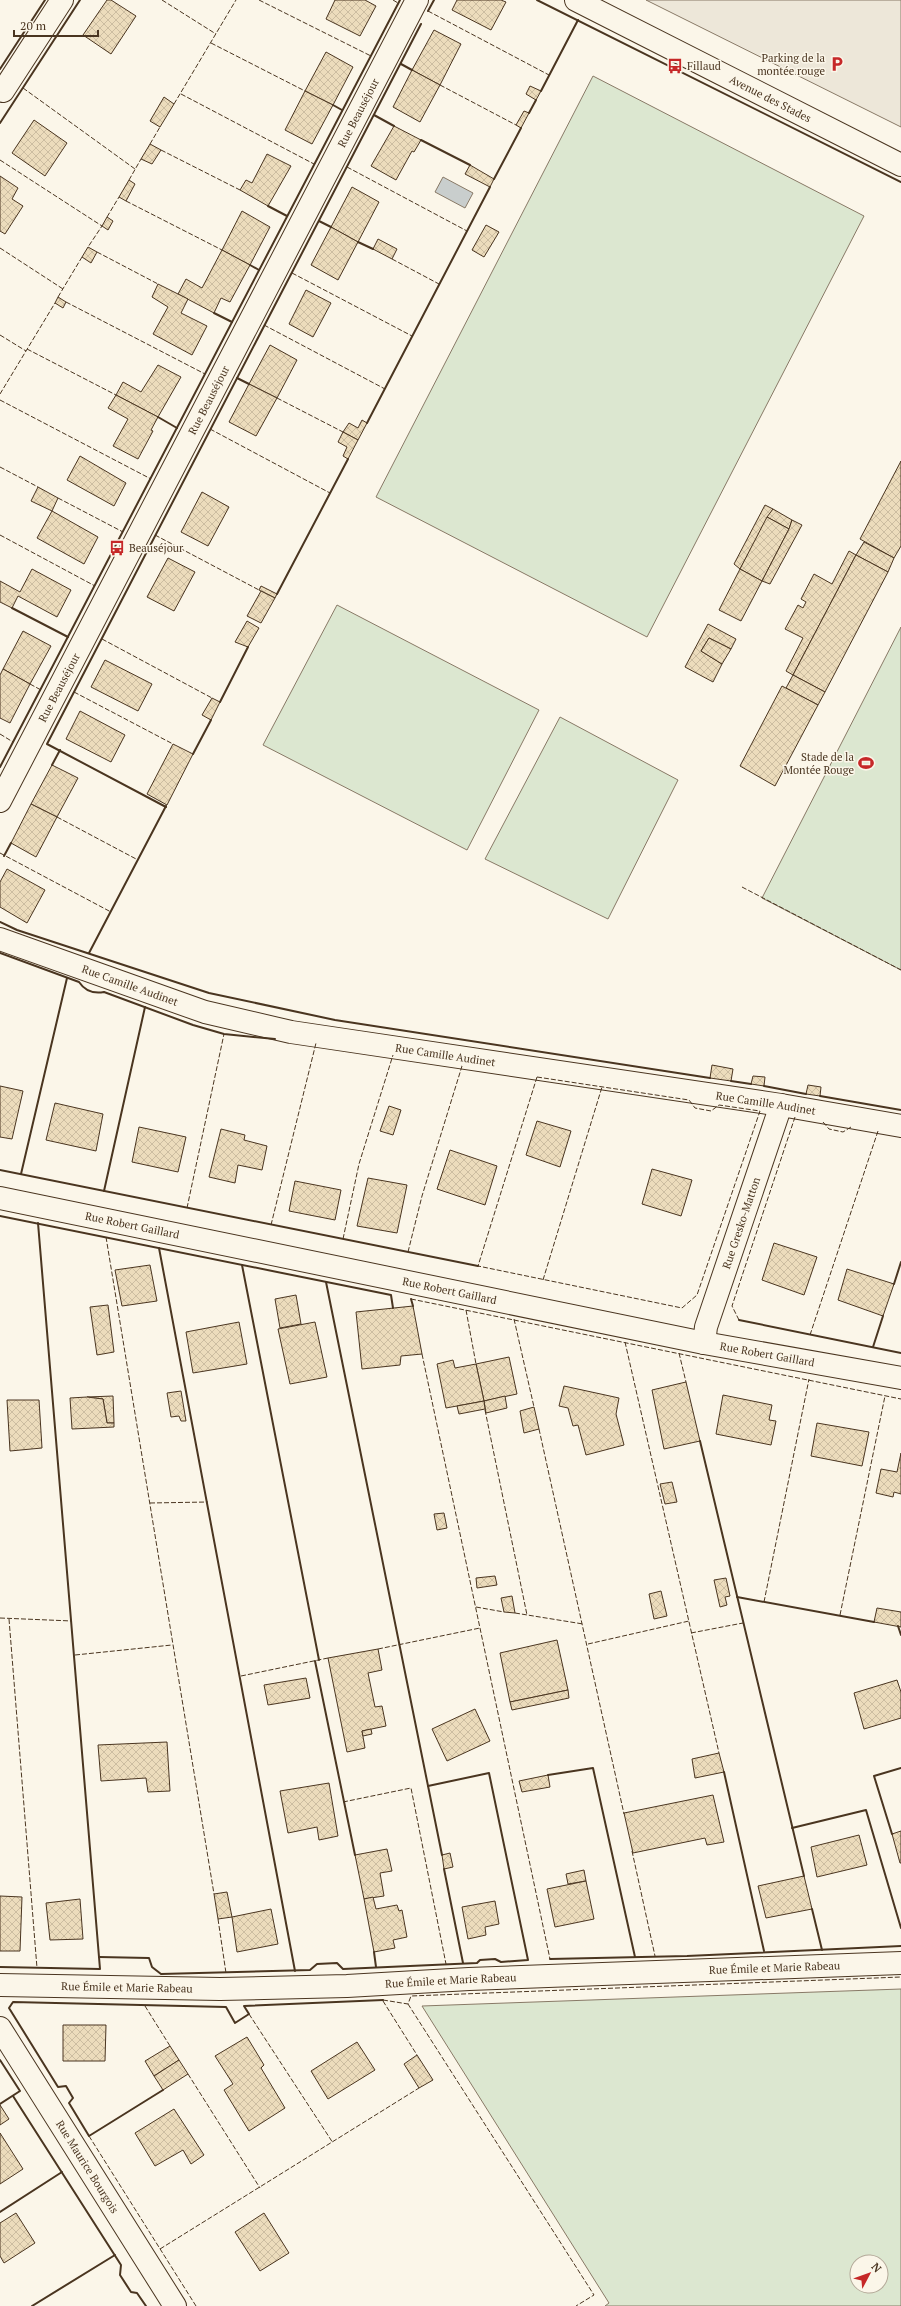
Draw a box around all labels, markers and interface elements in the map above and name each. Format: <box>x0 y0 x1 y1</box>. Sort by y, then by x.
scale bar <box>14 12 98 38</box>
text: 20 m <box>20 18 47 33</box>
place label: Parking de la montée rouge <box>757 51 825 78</box>
parking icon: Parking de la montée rouge <box>828 55 846 73</box>
bus stop icon: Fillaud <box>666 57 684 75</box>
place label: Fillaud <box>687 59 721 73</box>
street label: Avenue des Stades <box>727 72 814 125</box>
street label: Rue Beauséjour <box>335 75 382 150</box>
street label: Rue Beauséjour <box>185 362 233 437</box>
bus stop icon: Beauséjour <box>108 539 126 557</box>
place label: Beauséjour <box>129 541 184 555</box>
street label: Rue Beauséjour <box>35 650 83 724</box>
place label: Stade de la Montée Rouge <box>784 750 854 777</box>
sports icon: Stade de la Montée Rouge <box>857 754 875 772</box>
street label: Rue Camille Audinet <box>80 962 180 1009</box>
street label: Rue Camille Audinet <box>394 1041 496 1069</box>
street label: Rue Camille Audinet <box>715 1088 817 1118</box>
street label: Rue Gresko-Matton <box>719 1175 763 1271</box>
street label: Rue Robert Gaillard <box>84 1209 181 1242</box>
street label: Rue Robert Gaillard <box>401 1274 498 1307</box>
street label: Rue Robert Gaillard <box>719 1339 816 1370</box>
street label: Rue Émile et Marie Rabeau <box>709 1958 841 1977</box>
street label: Rue Émile et Marie Rabeau <box>385 1970 517 1991</box>
street label: Rue Émile et Marie Rabeau <box>61 1979 194 1996</box>
street label: Rue Maurice Bourgois <box>53 2118 122 2216</box>
north arrow <box>849 2254 889 2294</box>
text: N <box>869 2260 885 2276</box>

